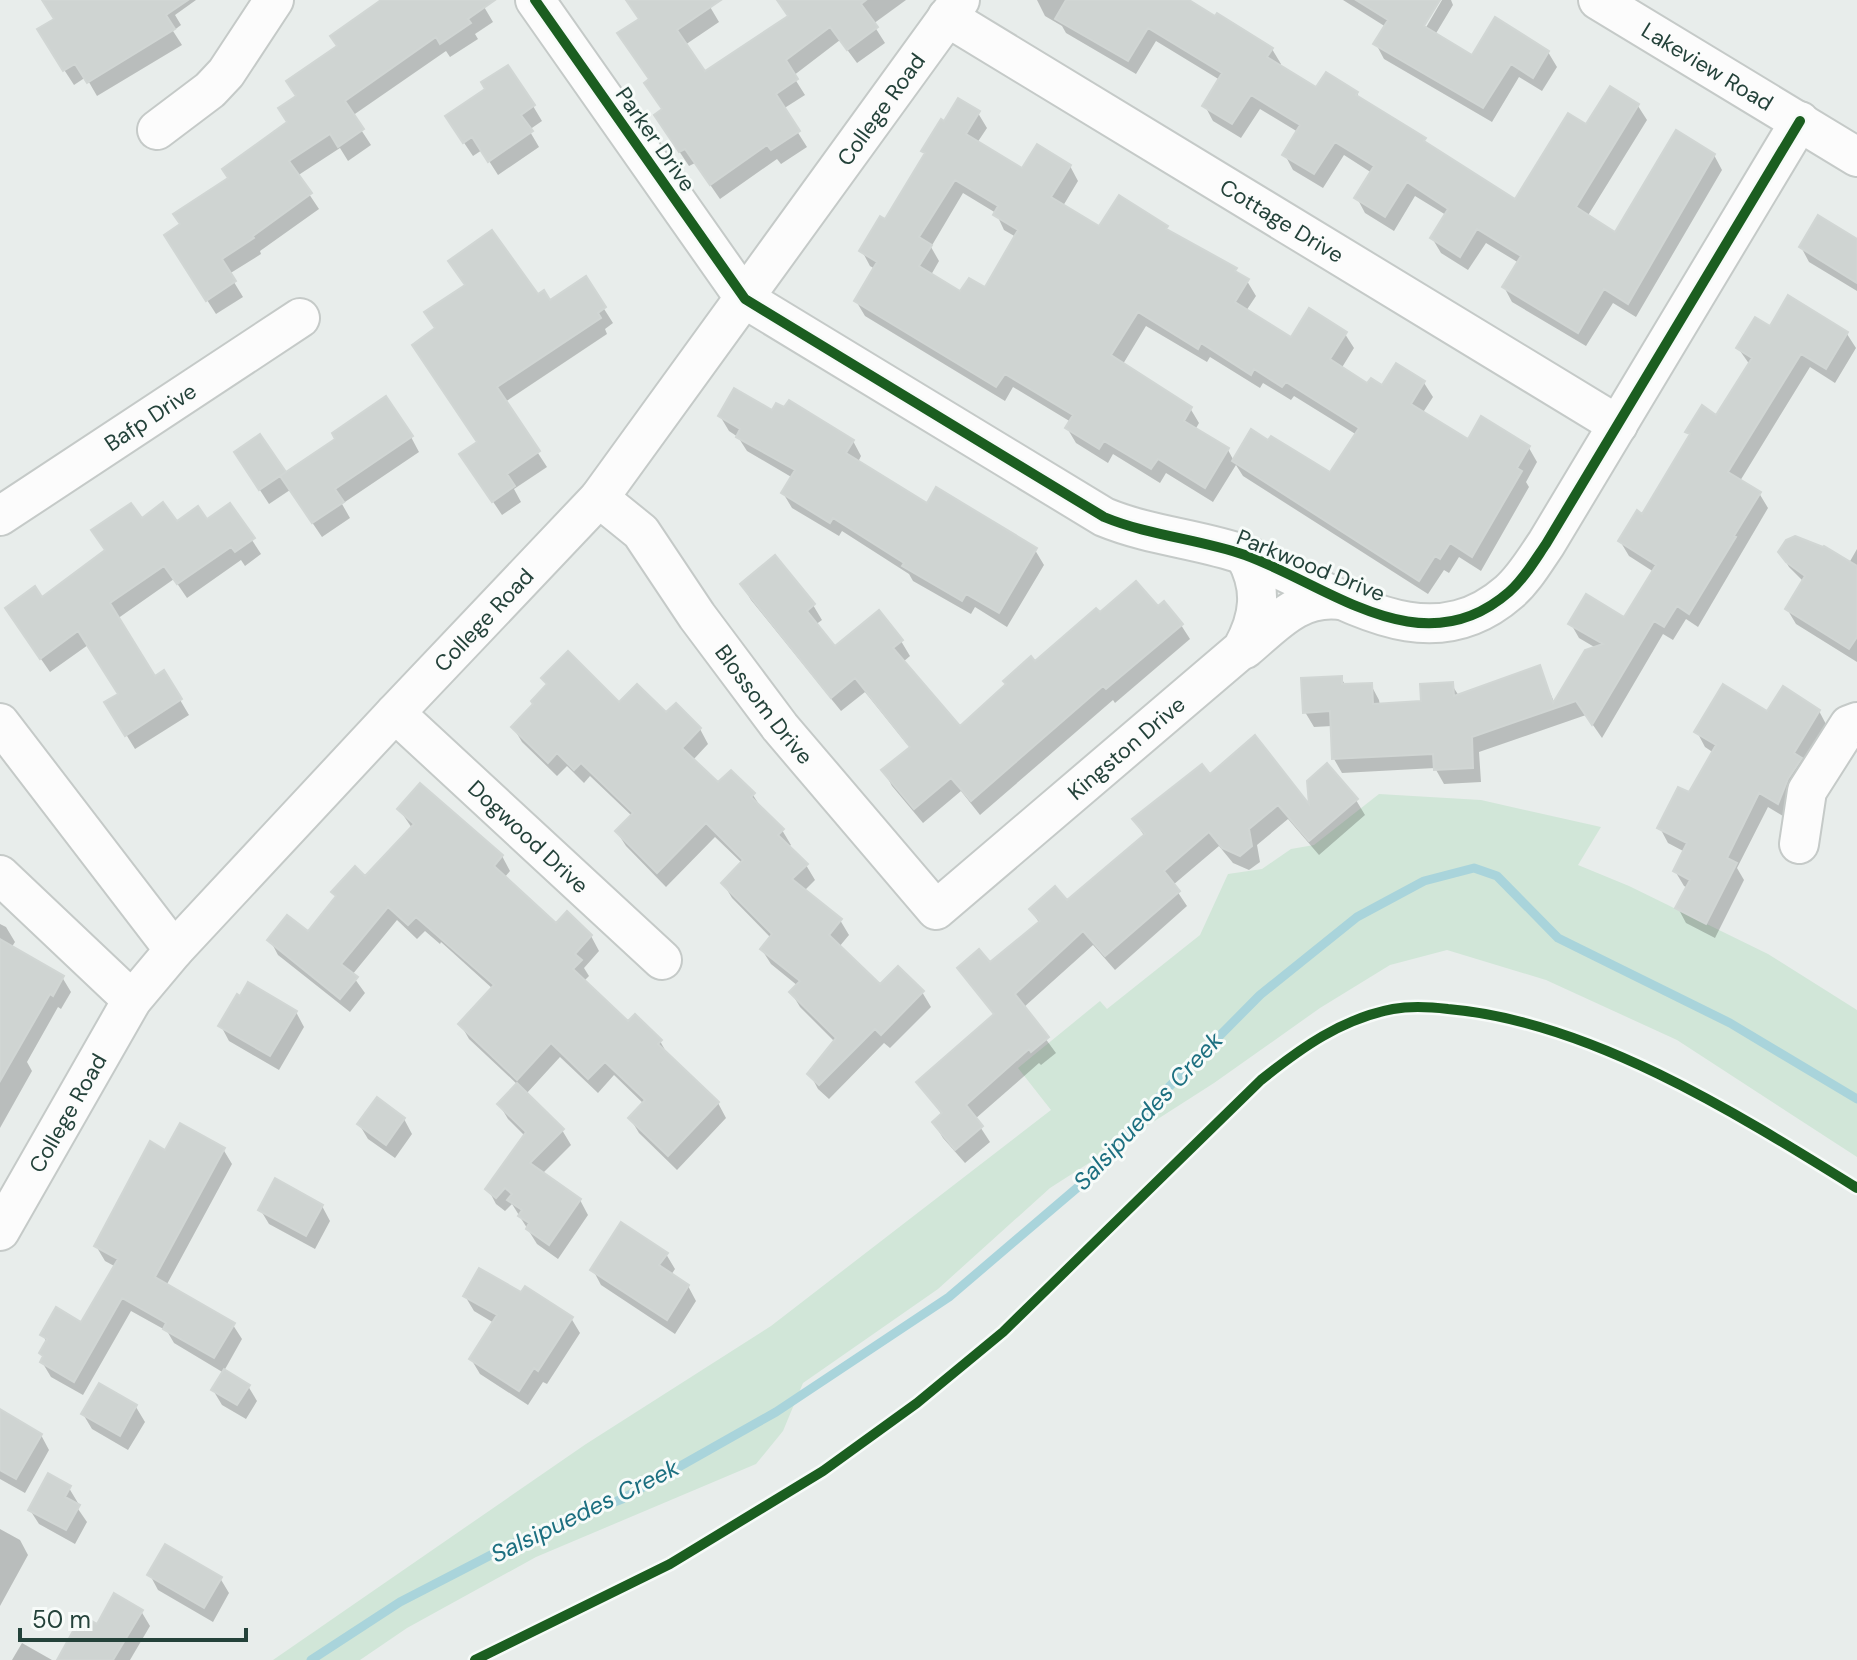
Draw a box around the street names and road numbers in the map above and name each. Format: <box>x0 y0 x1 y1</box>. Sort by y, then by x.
street label: Lakeview Road <box>1636 16 1778 118</box>
street label: College Road <box>831 47 932 172</box>
street label: Parker Drive <box>609 81 702 197</box>
street label: Cottage Drive <box>1214 172 1349 270</box>
street label: Bafp Drive <box>99 376 202 458</box>
street label: Parkwood Drive <box>1232 522 1389 608</box>
street label: College Road <box>428 562 540 678</box>
street label: Blossom Drive <box>708 639 819 771</box>
street label: Kingston Drive <box>1062 690 1191 806</box>
street label: Dogwood Drive <box>462 774 595 900</box>
street label: College Road <box>22 1048 113 1178</box>

